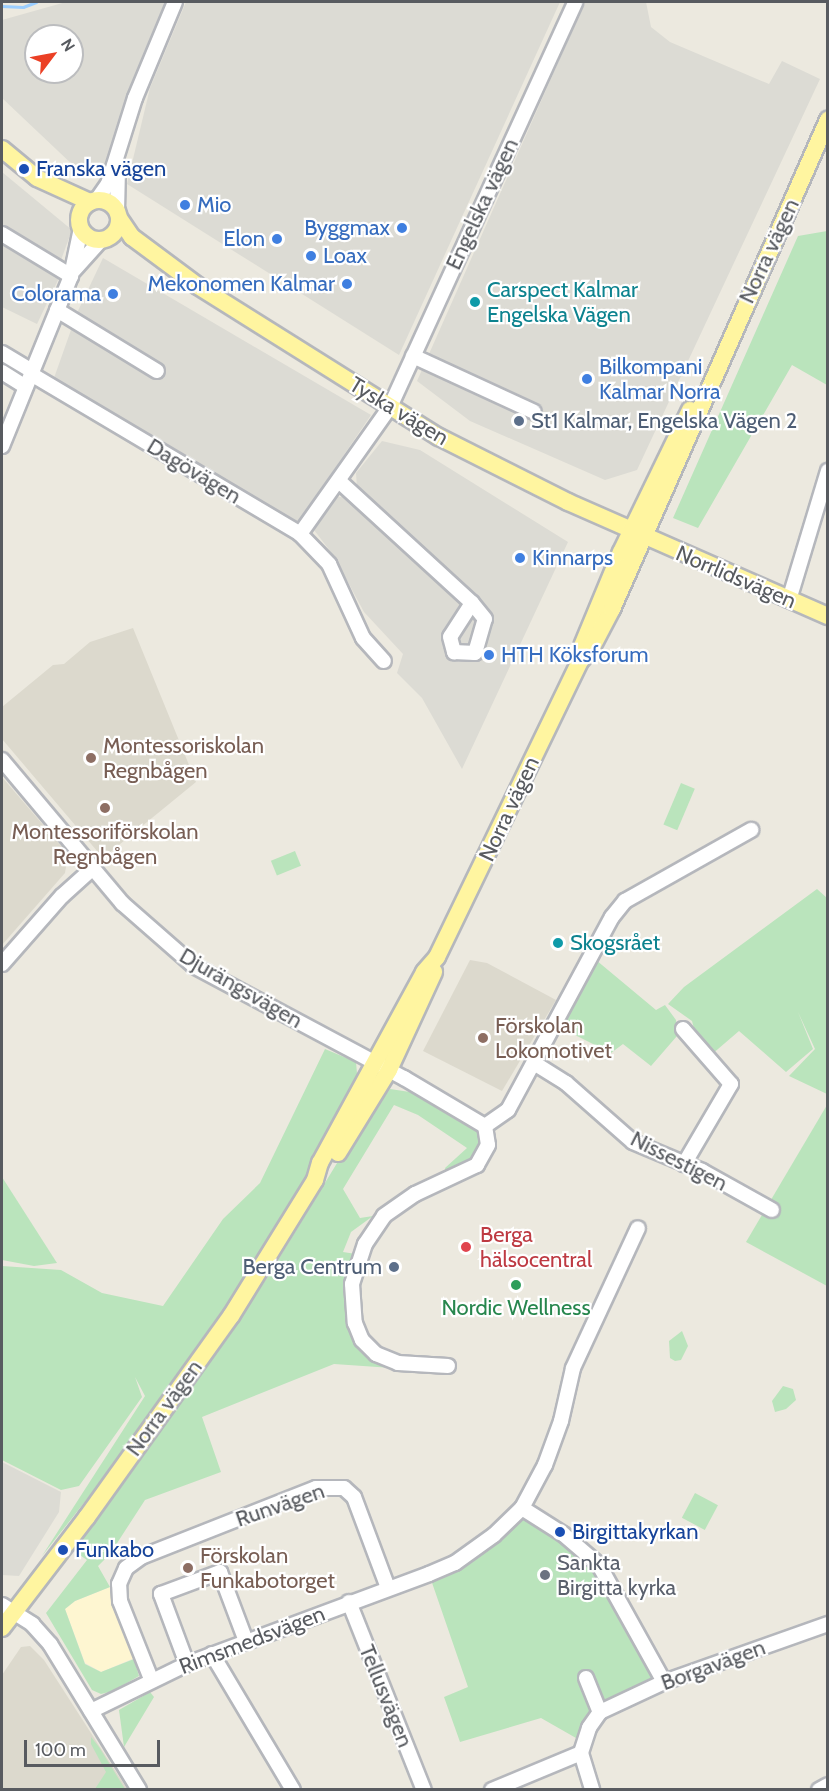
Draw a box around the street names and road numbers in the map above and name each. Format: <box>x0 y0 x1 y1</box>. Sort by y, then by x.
street label: Engelska vägen <box>440 134 524 274</box>
street label: Norra vägen <box>733 195 805 307</box>
street label: Tyska vägen <box>345 371 453 451</box>
street label: Dagövägen <box>142 433 246 509</box>
street label: Norrlidsvägen <box>672 540 800 614</box>
street label: Norra vägen <box>473 753 545 865</box>
street label: Djurängsvägen <box>175 942 307 1034</box>
street label: Nissestigen <box>626 1125 732 1197</box>
street label: Norra vägen <box>120 1355 208 1461</box>
street label: Runvägen <box>232 1477 328 1533</box>
street label: Rimsmedsvägen <box>175 1600 329 1680</box>
street label: Borgavägen <box>657 1634 769 1696</box>
street label: Tellusvägen <box>354 1641 418 1751</box>

